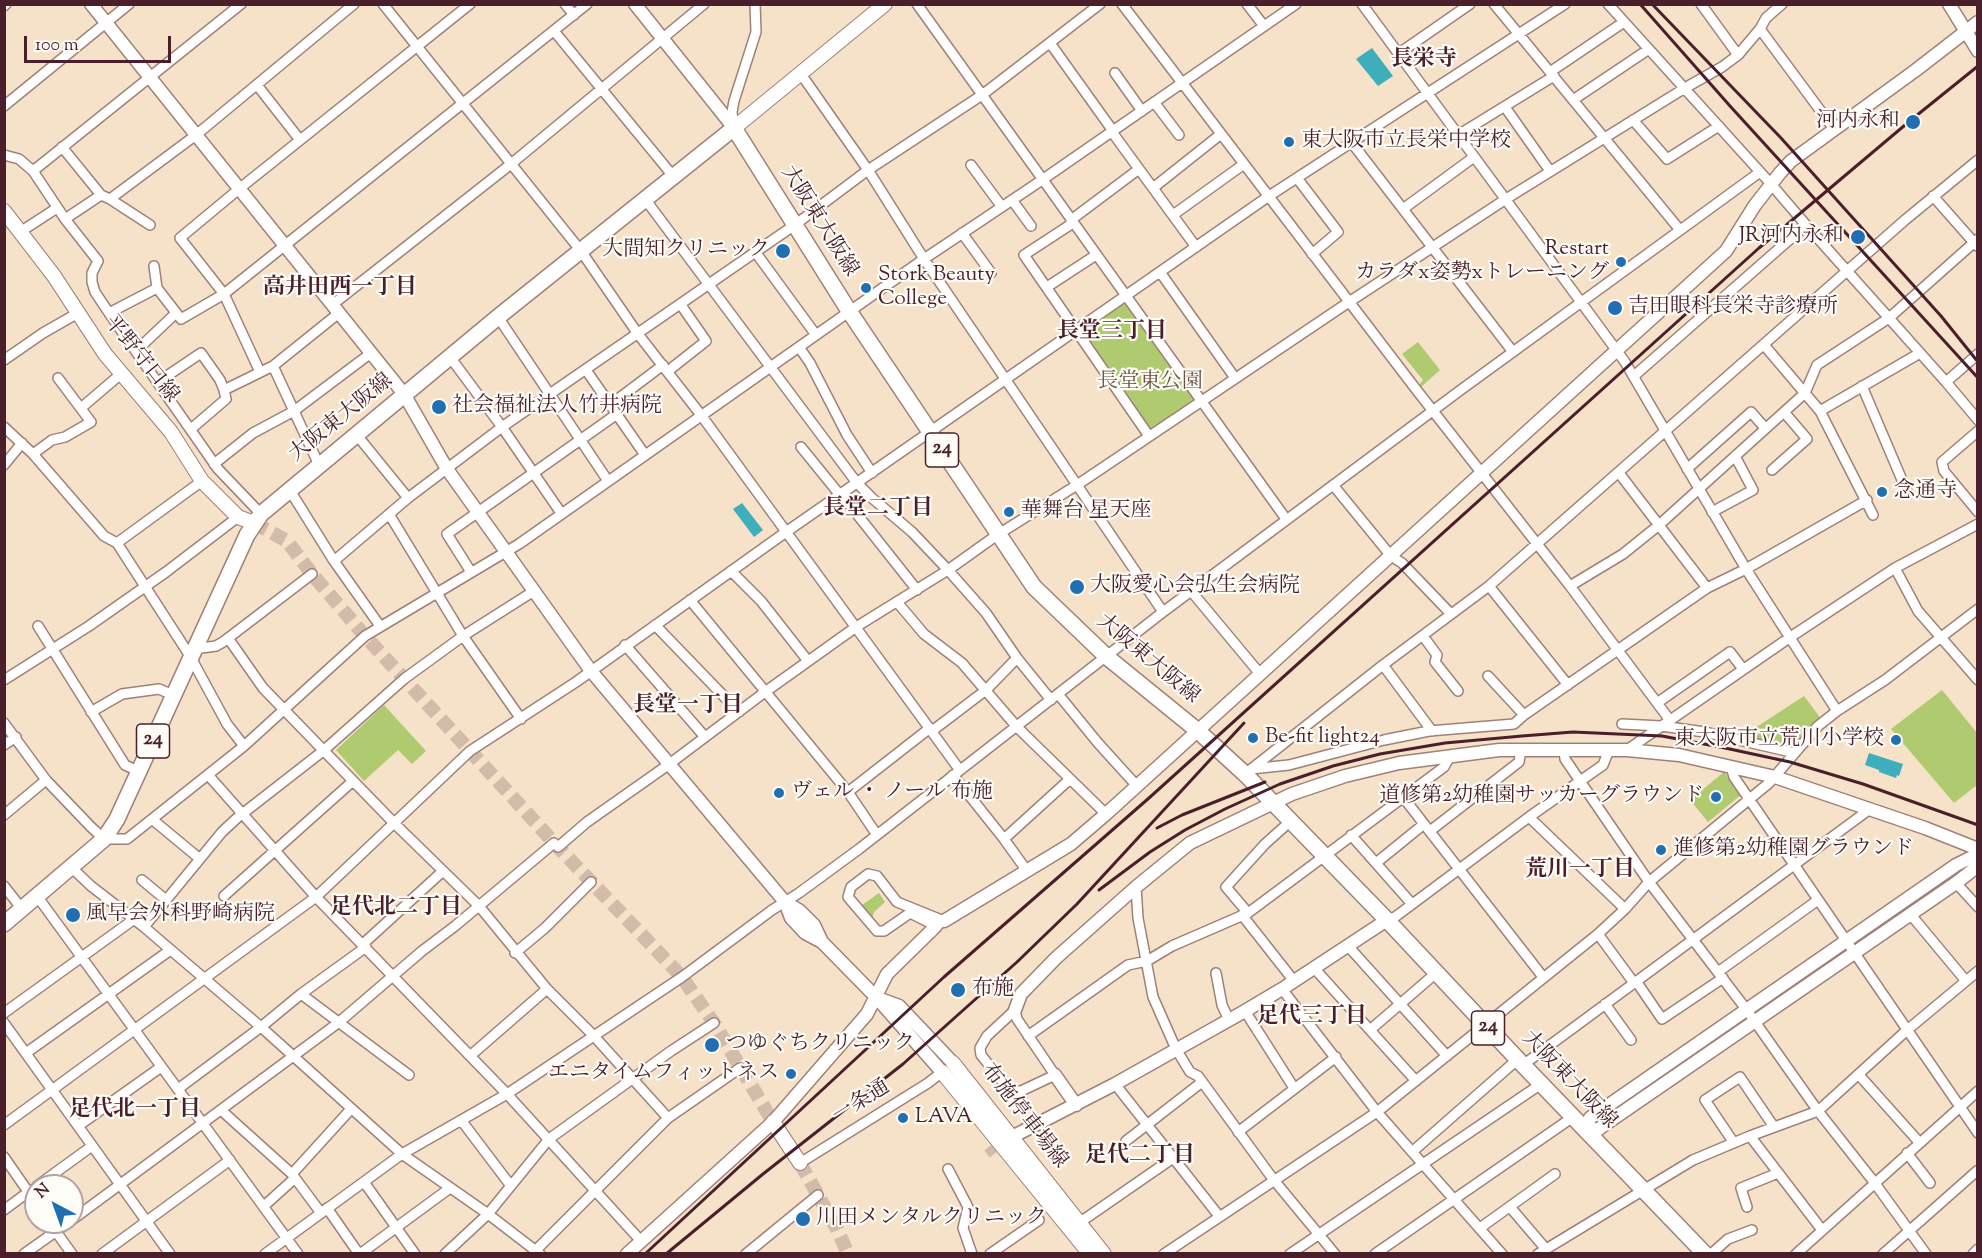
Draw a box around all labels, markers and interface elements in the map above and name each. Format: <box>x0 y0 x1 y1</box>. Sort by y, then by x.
scale bar <box>27 24 174 62</box>
text: 100 m <box>35 33 79 59</box>
district label: 長栄寺 <box>1391 48 1457 74</box>
place label: 河内永和 <box>1816 109 1900 135</box>
marker: 河内永和 <box>1904 113 1922 131</box>
place label: 東大阪市立長栄中学校 <box>1301 129 1511 155</box>
marker: 東大阪市立長栄中学校 <box>1282 135 1296 149</box>
street label: 大阪東大阪線 <box>774 162 862 282</box>
place label: JR河内永和 <box>1739 224 1844 250</box>
marker: JR河内永和 <box>1849 228 1867 246</box>
place label: Restart カラダx姿勢xトレーニング <box>1355 237 1609 287</box>
place label: 大間知クリニック <box>602 238 770 264</box>
marker: 大間知クリニック <box>774 242 792 260</box>
marker: Restart カラダx姿勢xトレーニング <box>1614 255 1628 269</box>
place label: Stork Beauty College <box>878 263 995 313</box>
district label: 高井田西一丁目 <box>263 276 417 302</box>
marker: Stork Beauty College <box>859 281 873 295</box>
place label: 吉田眼科長栄寺診療所 <box>1628 295 1838 321</box>
marker: 吉田眼科長栄寺診療所 <box>1606 299 1624 317</box>
street label: 平野守口線 <box>97 311 183 409</box>
district label: 長堂三丁目 <box>1057 320 1167 346</box>
street label: 大阪東大阪線 <box>285 370 399 468</box>
park label: 長堂東公園 <box>1098 370 1202 396</box>
place label: 社会福祉法人竹井病院 <box>452 394 662 420</box>
marker: 社会福祉法人竹井病院 <box>430 398 448 416</box>
road number: 24 <box>926 433 958 467</box>
place label: 念通寺 <box>1894 479 1957 505</box>
marker: 念通寺 <box>1875 485 1889 499</box>
district label: 長堂二丁目 <box>823 497 933 523</box>
place label: 華舞台 星天座 <box>1021 499 1151 525</box>
marker: 華舞台 星天座 <box>1002 505 1016 519</box>
place label: 大阪愛心会弘生会病院 <box>1090 574 1300 600</box>
marker: 大阪愛心会弘生会病院 <box>1068 578 1086 596</box>
street label: 大阪東大阪線 <box>1091 610 1203 710</box>
district label: 長堂一丁目 <box>633 694 743 720</box>
road number: 24 <box>136 724 170 758</box>
place label: Be-fit light24 <box>1265 725 1380 751</box>
place label: 東大阪市立荒川小学校 <box>1674 727 1884 753</box>
marker: Be-fit light24 <box>1246 731 1260 745</box>
marker: 東大阪市立荒川小学校 <box>1889 733 1903 747</box>
place label: ヴェル ・ ノール 布施 <box>791 780 993 806</box>
place label: 道修第2幼稚園サッカーグラウンド <box>1379 784 1704 810</box>
marker: ヴェル ・ ノール 布施 <box>772 786 786 800</box>
marker: 道修第2幼稚園サッカーグラウンド <box>1709 790 1723 804</box>
place label: 進修第2幼稚園グラウンド <box>1673 837 1914 863</box>
marker: 進修第2幼稚園グラウンド <box>1654 843 1668 857</box>
district label: 荒川一丁目 <box>1525 858 1635 884</box>
district label: 足代北二丁目 <box>330 896 462 922</box>
place label: 風早会外科野崎病院 <box>86 902 275 928</box>
marker: 風早会外科野崎病院 <box>64 906 82 924</box>
place label: 布施 <box>972 977 1014 1003</box>
marker: 布施 <box>949 981 967 999</box>
district label: 足代三丁目 <box>1257 1005 1367 1031</box>
road number: 24 <box>1472 1011 1504 1045</box>
street label: 大阪東大阪線 <box>1515 1027 1621 1135</box>
place label: つゆぐちクリニック <box>726 1032 915 1058</box>
marker: つゆぐちクリニック <box>703 1036 721 1054</box>
street label: 布施停車場線 <box>974 1060 1072 1174</box>
place label: エニタイムフィットネス <box>548 1061 779 1087</box>
marker: エニタイムフィットネス <box>784 1067 798 1081</box>
street label: 一条通 <box>829 1076 895 1130</box>
district label: 足代北一丁目 <box>69 1098 201 1124</box>
place label: LAVA <box>915 1105 973 1131</box>
marker: LAVA <box>896 1111 910 1125</box>
district label: 足代二丁目 <box>1085 1144 1195 1170</box>
north arrow <box>24 1174 84 1234</box>
text: N <box>31 1179 56 1204</box>
place label: 川田メンタルクリニック <box>816 1206 1047 1232</box>
marker: 川田メンタルクリニック <box>794 1210 812 1228</box>

